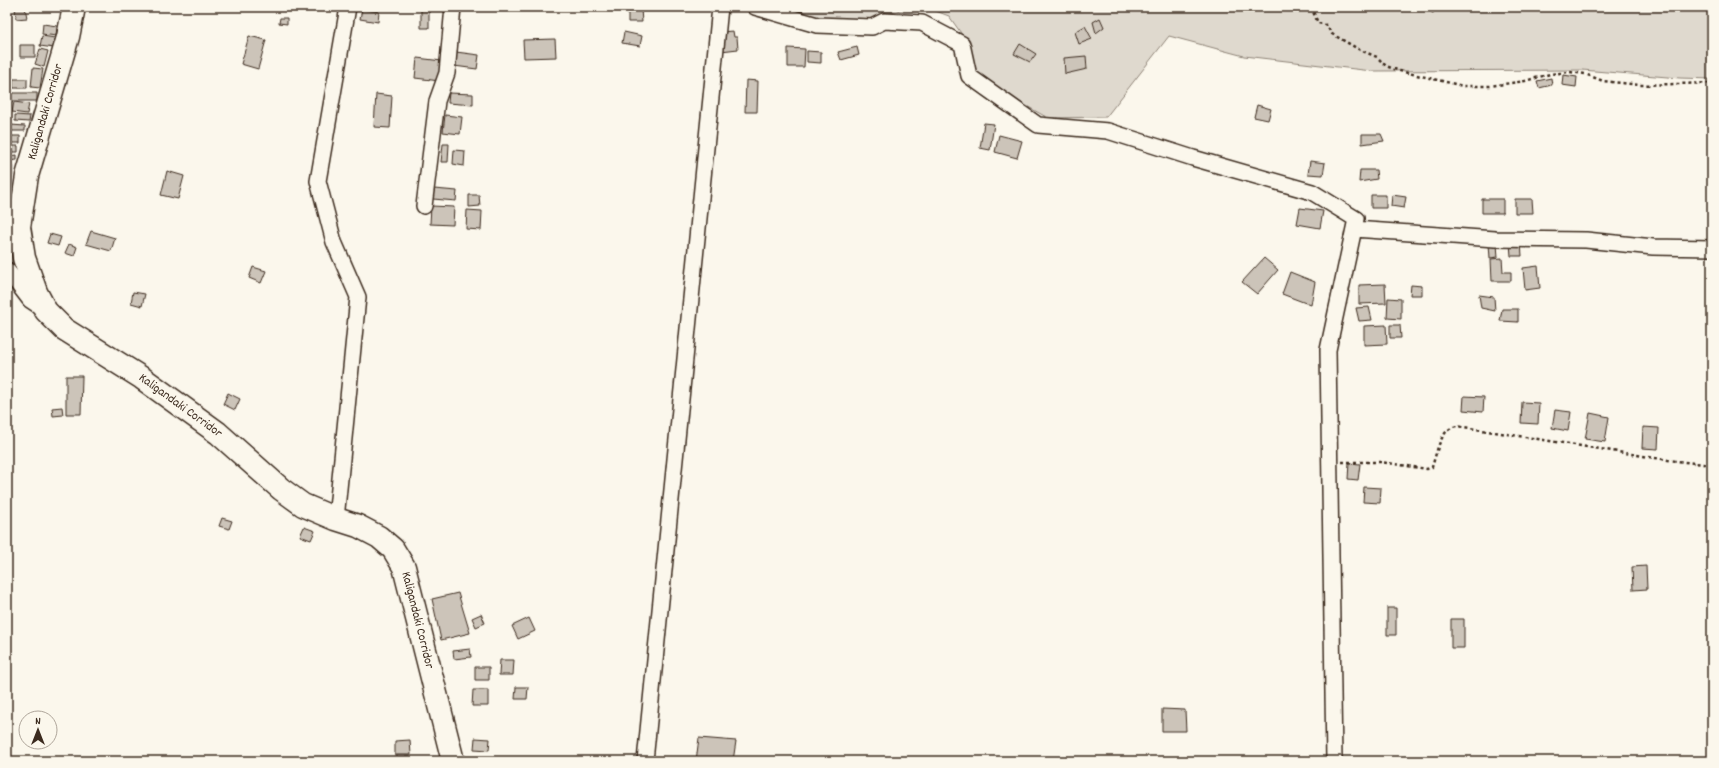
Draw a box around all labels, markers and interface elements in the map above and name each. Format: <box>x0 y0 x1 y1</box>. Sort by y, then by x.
street label: Kaligandaki Corridor <box>23 62 69 162</box>
street label: Kaligandaki Corridor <box>135 369 227 442</box>
street label: Kaligandaki Corridor <box>396 570 439 671</box>
north arrow <box>18 710 58 750</box>
text: N <box>35 714 41 730</box>

